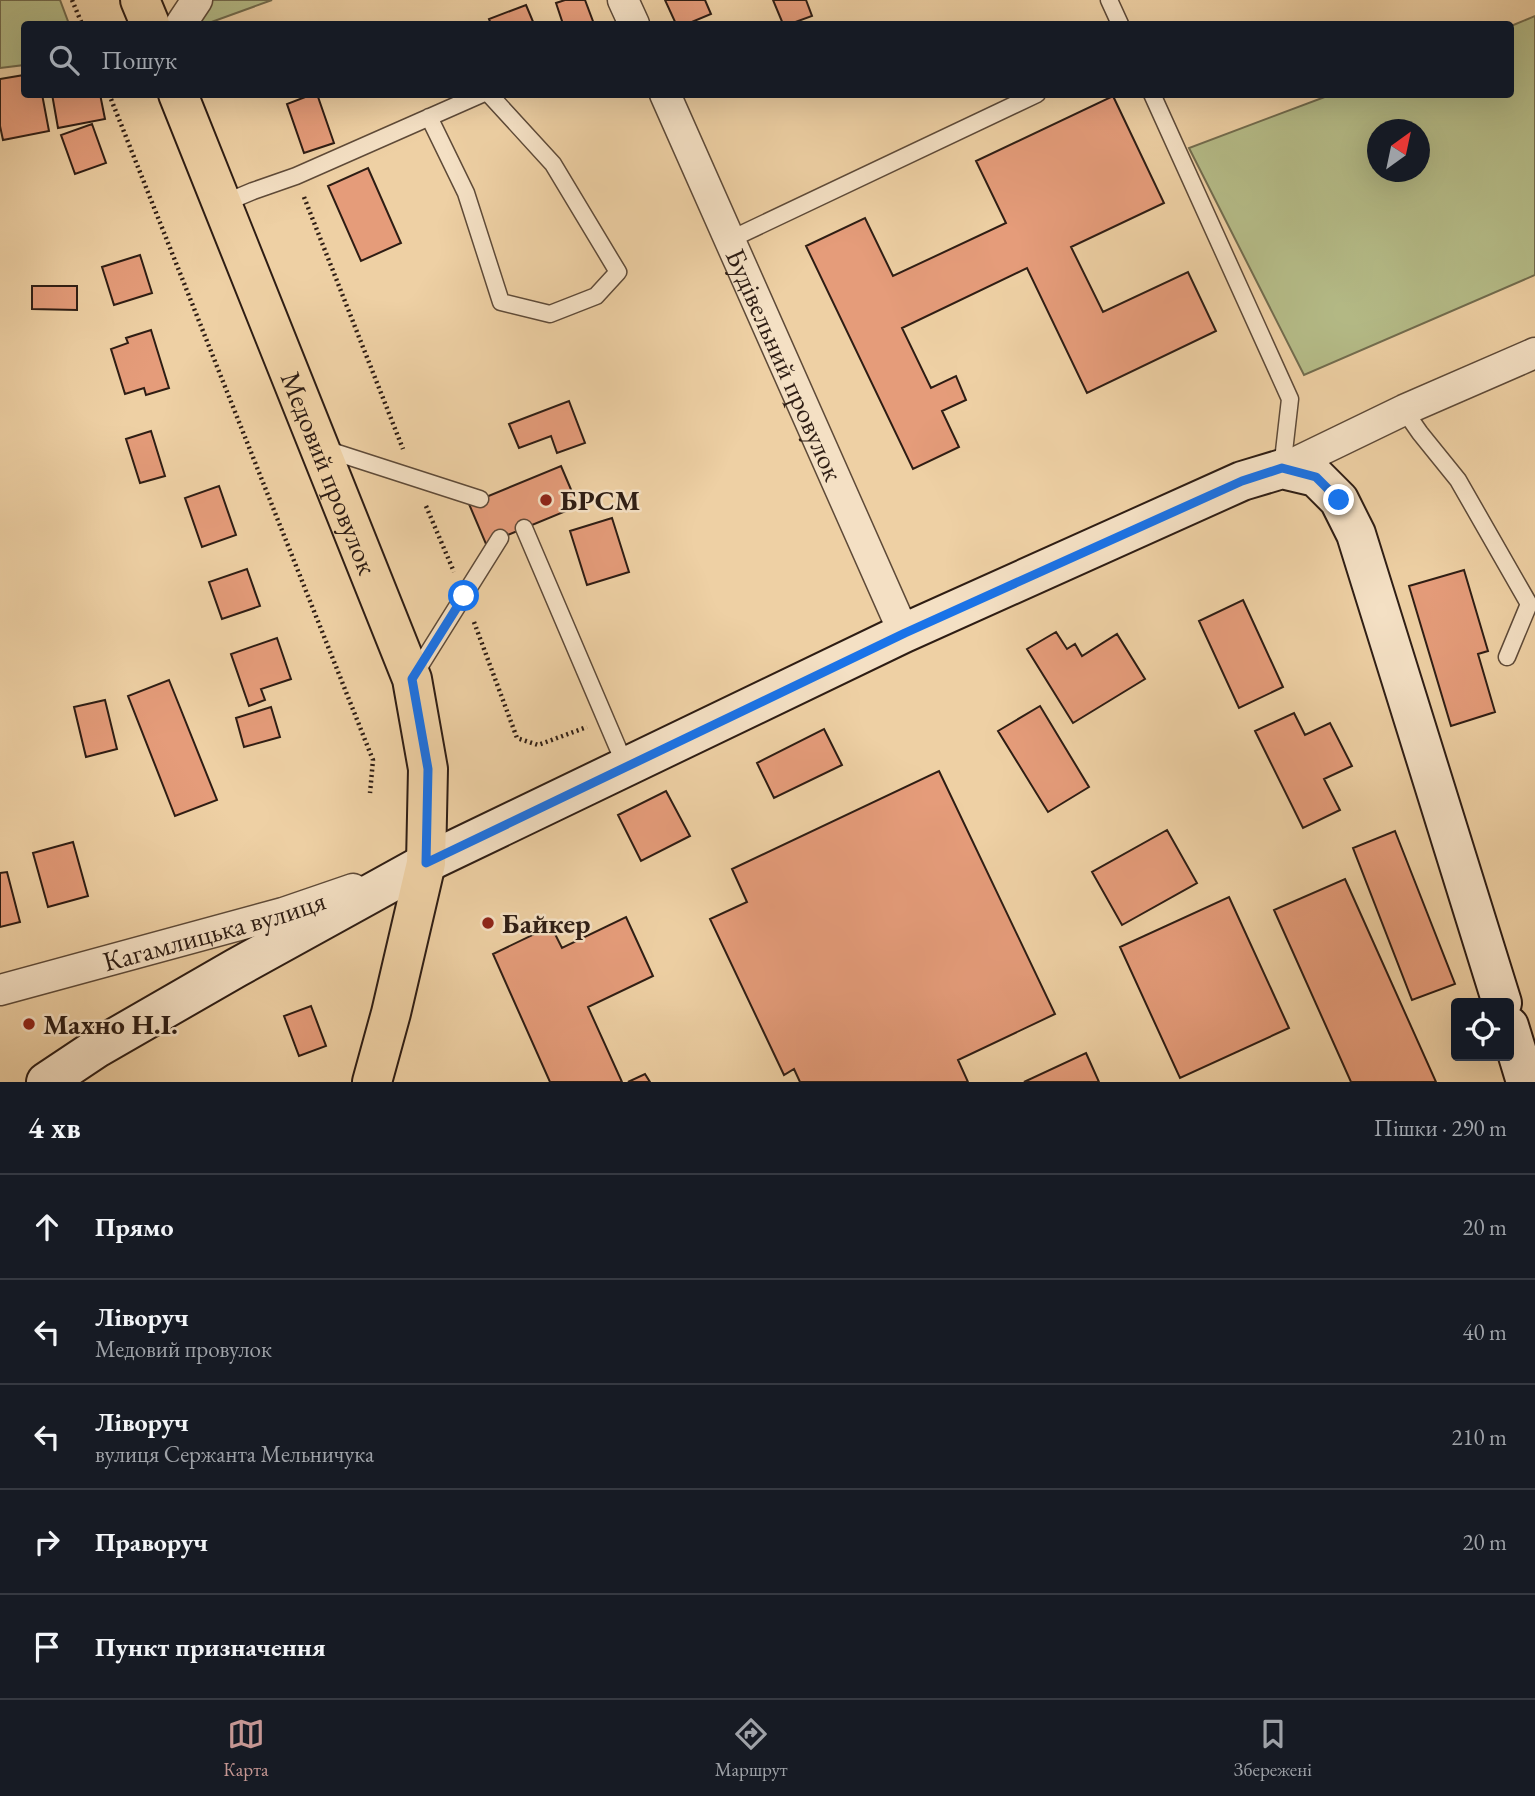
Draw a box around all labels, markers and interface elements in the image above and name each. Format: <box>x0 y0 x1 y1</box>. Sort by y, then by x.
search box <box>21 21 1514 98</box>
icon: search <box>45 41 83 79</box>
text: Пошук <box>101 43 177 77</box>
north arrow <box>1367 119 1430 182</box>
street label: Будівельний провулок <box>718 243 852 487</box>
street label: Медовий провулок <box>273 366 386 580</box>
place label: БРСМ <box>560 482 641 518</box>
route end <box>1323 484 1354 515</box>
marker: БРСМ <box>538 492 554 508</box>
route start <box>448 580 479 611</box>
street label: Кагамлицька вулиця <box>99 882 330 979</box>
place label: Байкер <box>502 905 591 941</box>
marker: Байкер <box>480 915 496 931</box>
map controls <box>1451 998 1514 1061</box>
button: locate <box>1451 998 1514 1061</box>
place label: Махно Н.І. <box>43 1006 178 1042</box>
marker: Махно Н.І. <box>21 1016 37 1032</box>
text: 4 хв <box>28 1108 81 1147</box>
text: Пішки · 290 m <box>1374 1113 1507 1143</box>
icon: ahead <box>28 1208 66 1246</box>
text: Прямо <box>95 1210 174 1244</box>
text: 20 m <box>1462 1212 1507 1242</box>
text: Ліворуч <box>95 1300 189 1334</box>
icon: left <box>28 1313 66 1351</box>
text: 40 m <box>1462 1317 1507 1347</box>
text: Медовий провулок <box>95 1334 272 1364</box>
text: Ліворуч <box>95 1405 189 1439</box>
icon: left <box>28 1418 66 1456</box>
text: 210 m <box>1451 1422 1507 1452</box>
text: вулиця Сержанта Мельничука <box>95 1439 374 1469</box>
icon: right <box>28 1523 66 1561</box>
text: Праворуч <box>95 1525 208 1559</box>
text: 20 m <box>1462 1527 1507 1557</box>
icon: arrive <box>28 1628 66 1666</box>
text: Пункт призначення <box>95 1630 326 1664</box>
tab: Карта <box>223 1715 269 1782</box>
tab: Маршрут <box>715 1715 788 1782</box>
tab: Збережені <box>1234 1715 1312 1782</box>

